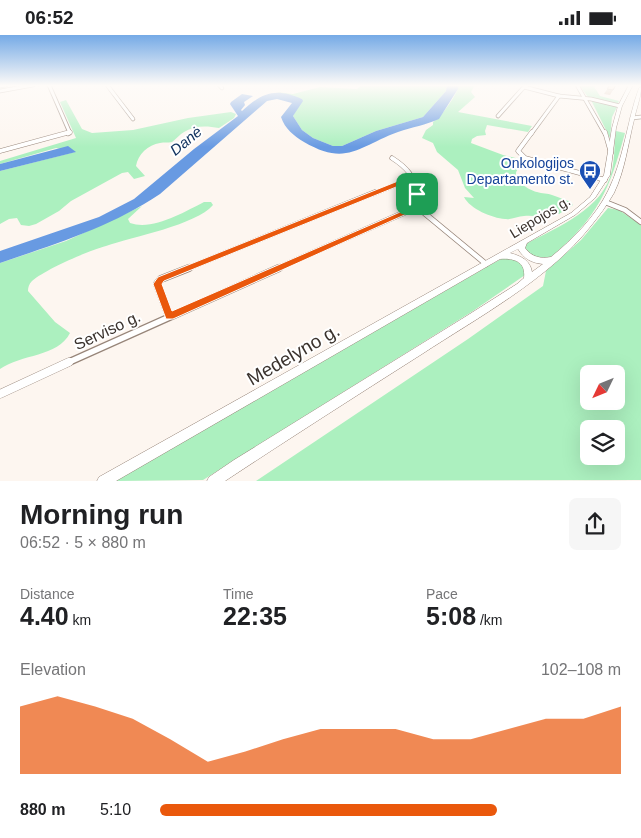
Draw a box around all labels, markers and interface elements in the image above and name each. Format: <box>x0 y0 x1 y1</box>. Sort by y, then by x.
text: 06:52 <box>25 7 74 28</box>
water label: Danė <box>166 123 205 159</box>
place label: Onkologijos Departamento st. <box>467 155 574 187</box>
bus stop icon: Onkologijos Departamento st. <box>578 159 602 190</box>
pin <box>396 173 438 215</box>
icon: arrive <box>403 180 431 208</box>
street label: Liepojos g. <box>507 193 573 241</box>
street label: Serviso g. <box>71 308 143 353</box>
street label: Medelyno g. <box>243 319 343 389</box>
north arrow <box>580 365 625 410</box>
map controls <box>580 365 625 465</box>
button: layers <box>580 420 625 465</box>
button: share <box>569 498 621 550</box>
text: Morning run <box>20 499 183 530</box>
text: 06:52 · 5 × 880 m <box>20 534 146 551</box>
text: Distance <box>20 586 74 602</box>
text: Time <box>223 586 254 602</box>
text: Pace <box>426 586 458 602</box>
text: 4.40 <box>20 602 69 630</box>
text: 22:35 <box>223 602 287 630</box>
text: 5:08 <box>426 602 476 630</box>
text: km <box>69 612 91 628</box>
text: /km <box>476 612 503 628</box>
text: Elevation <box>20 661 86 678</box>
text: 102–108 m <box>541 661 621 678</box>
text: 880 m <box>20 801 65 818</box>
text: 5:10 <box>100 801 131 818</box>

